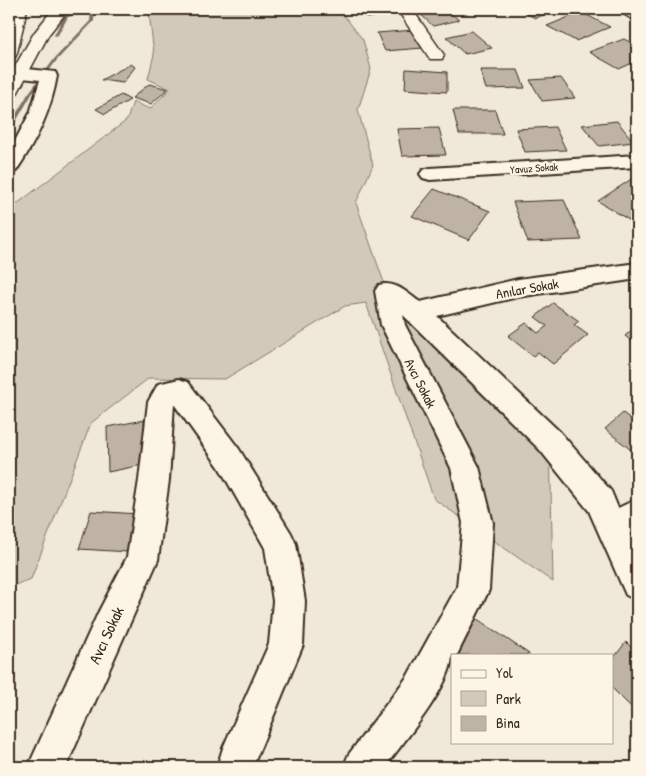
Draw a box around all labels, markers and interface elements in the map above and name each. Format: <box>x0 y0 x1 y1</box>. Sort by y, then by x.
street label: Yavuz Sokak <box>510 159 559 177</box>
street label: Anılar Sokak <box>494 273 560 303</box>
street label: Avcı Sokak <box>400 355 442 411</box>
street label: Avcı Sokak <box>83 602 129 667</box>
legend <box>451 654 614 744</box>
text: Yol <box>496 662 513 683</box>
text: Park <box>496 688 521 709</box>
text: Bina <box>496 712 520 733</box>

